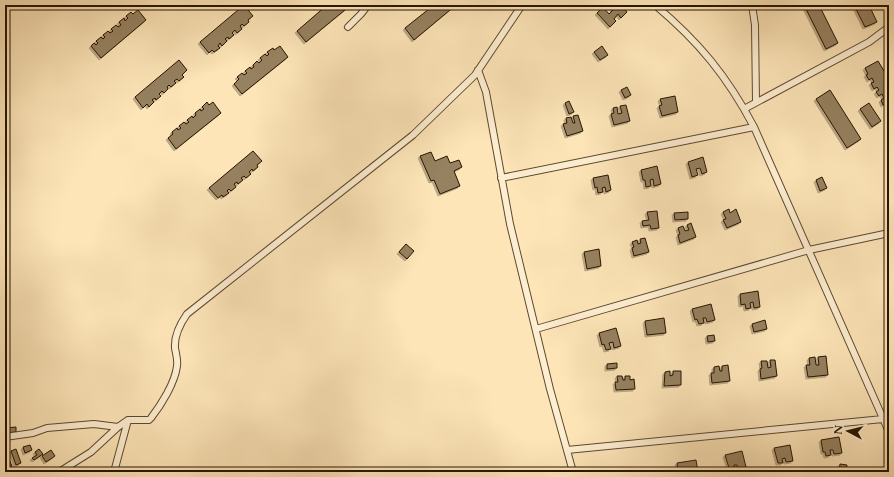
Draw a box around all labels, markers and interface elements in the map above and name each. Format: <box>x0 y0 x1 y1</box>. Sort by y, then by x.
north arrow <box>828 411 868 451</box>
text: N <box>831 424 847 435</box>

